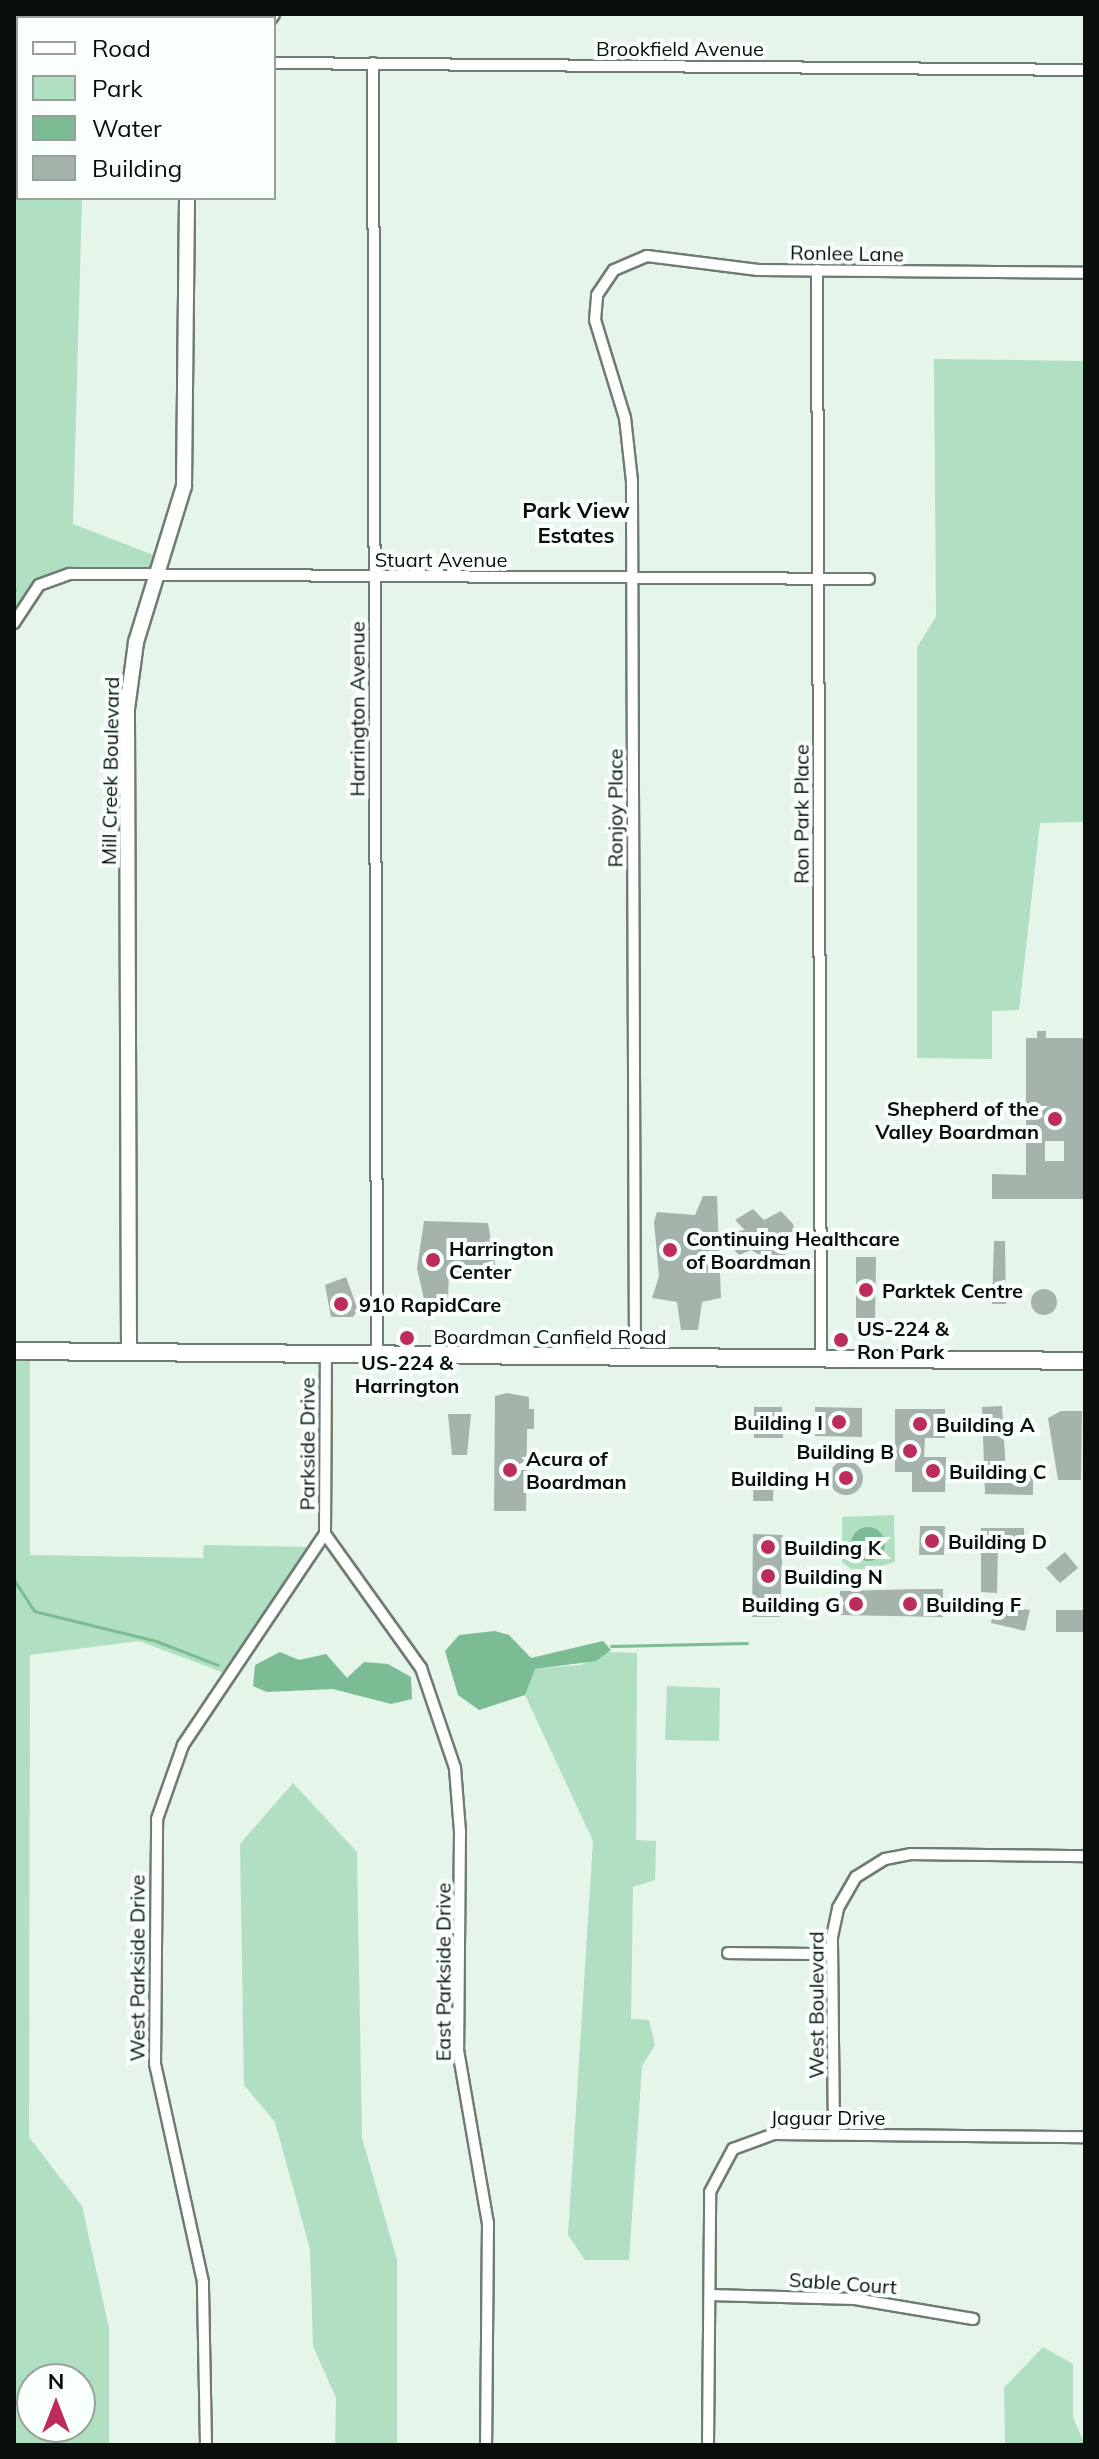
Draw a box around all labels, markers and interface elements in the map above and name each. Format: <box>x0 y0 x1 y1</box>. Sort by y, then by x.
legend <box>16 16 276 200</box>
text: Road <box>92 33 151 63</box>
street label: Brookfield Avenue <box>596 36 764 60</box>
text: Park <box>92 73 143 103</box>
text: Water <box>92 113 162 143</box>
text: Building <box>92 153 182 183</box>
street label: Ronlee Lane <box>790 240 904 266</box>
district label: Park View Estates <box>522 497 630 548</box>
street label: Stuart Avenue <box>375 547 507 571</box>
street label: Harrington Avenue <box>345 621 369 797</box>
street label: Mill Creek Boulevard <box>96 677 124 865</box>
street label: Ron Park Place <box>789 744 813 884</box>
street label: Ronjoy Place <box>603 749 627 867</box>
place label: Shepherd of the Valley Boardman <box>875 1096 1039 1143</box>
marker: Shepherd of the Valley Boardman <box>1046 1110 1064 1128</box>
place label: Continuing Healthcare of Boardman <box>686 1226 900 1273</box>
place label: Harrington Center <box>449 1236 554 1283</box>
marker: Continuing Healthcare of Boardman <box>661 1241 679 1259</box>
marker: Harrington Center <box>424 1251 442 1269</box>
place label: Parktek Centre <box>882 1278 1023 1302</box>
marker: Parktek Centre <box>857 1281 875 1299</box>
place label: 910 RapidCare <box>359 1292 501 1316</box>
marker: 910 RapidCare <box>330 1293 352 1315</box>
place label: US-224 & Ron Park <box>857 1316 949 1363</box>
street label: Boardman Canfield Road <box>433 1324 667 1348</box>
marker: US-224 & Harrington <box>398 1329 416 1347</box>
marker: US-224 & Ron Park <box>832 1331 850 1349</box>
place label: US-224 & Harrington <box>355 1350 459 1397</box>
street label: Parkside Drive <box>295 1377 319 1511</box>
place label: Building I <box>734 1410 823 1434</box>
place label: Building A <box>936 1412 1035 1436</box>
marker: Building I <box>830 1413 848 1431</box>
marker: Building A <box>911 1415 929 1433</box>
place label: Building B <box>796 1439 894 1463</box>
marker: Building B <box>901 1442 919 1460</box>
place label: Acura of Boardman <box>526 1446 627 1493</box>
place label: Building C <box>949 1459 1046 1483</box>
marker: Acura of Boardman <box>501 1461 519 1479</box>
marker: Building C <box>924 1462 942 1480</box>
place label: Building H <box>731 1466 830 1490</box>
marker: Building H <box>837 1469 855 1487</box>
place label: Building D <box>948 1529 1047 1553</box>
marker: Building D <box>923 1532 941 1550</box>
place label: Building K <box>784 1535 881 1559</box>
marker: Building K <box>759 1538 777 1556</box>
place label: Building N <box>784 1564 883 1588</box>
marker: Building N <box>759 1567 777 1585</box>
place label: Building G <box>741 1592 840 1616</box>
place label: Building F <box>926 1592 1021 1616</box>
marker: Building G <box>847 1595 865 1613</box>
marker: Building F <box>901 1595 919 1613</box>
street label: West Parkside Drive <box>125 1875 149 2061</box>
street label: East Parkside Drive <box>431 1883 455 2061</box>
street label: West Boulevard <box>804 1931 828 2079</box>
street label: Jaguar Drive <box>771 2105 885 2129</box>
street label: Sable Court <box>788 2267 898 2299</box>
north arrow <box>16 2363 96 2443</box>
text: N <box>48 2367 64 2395</box>

